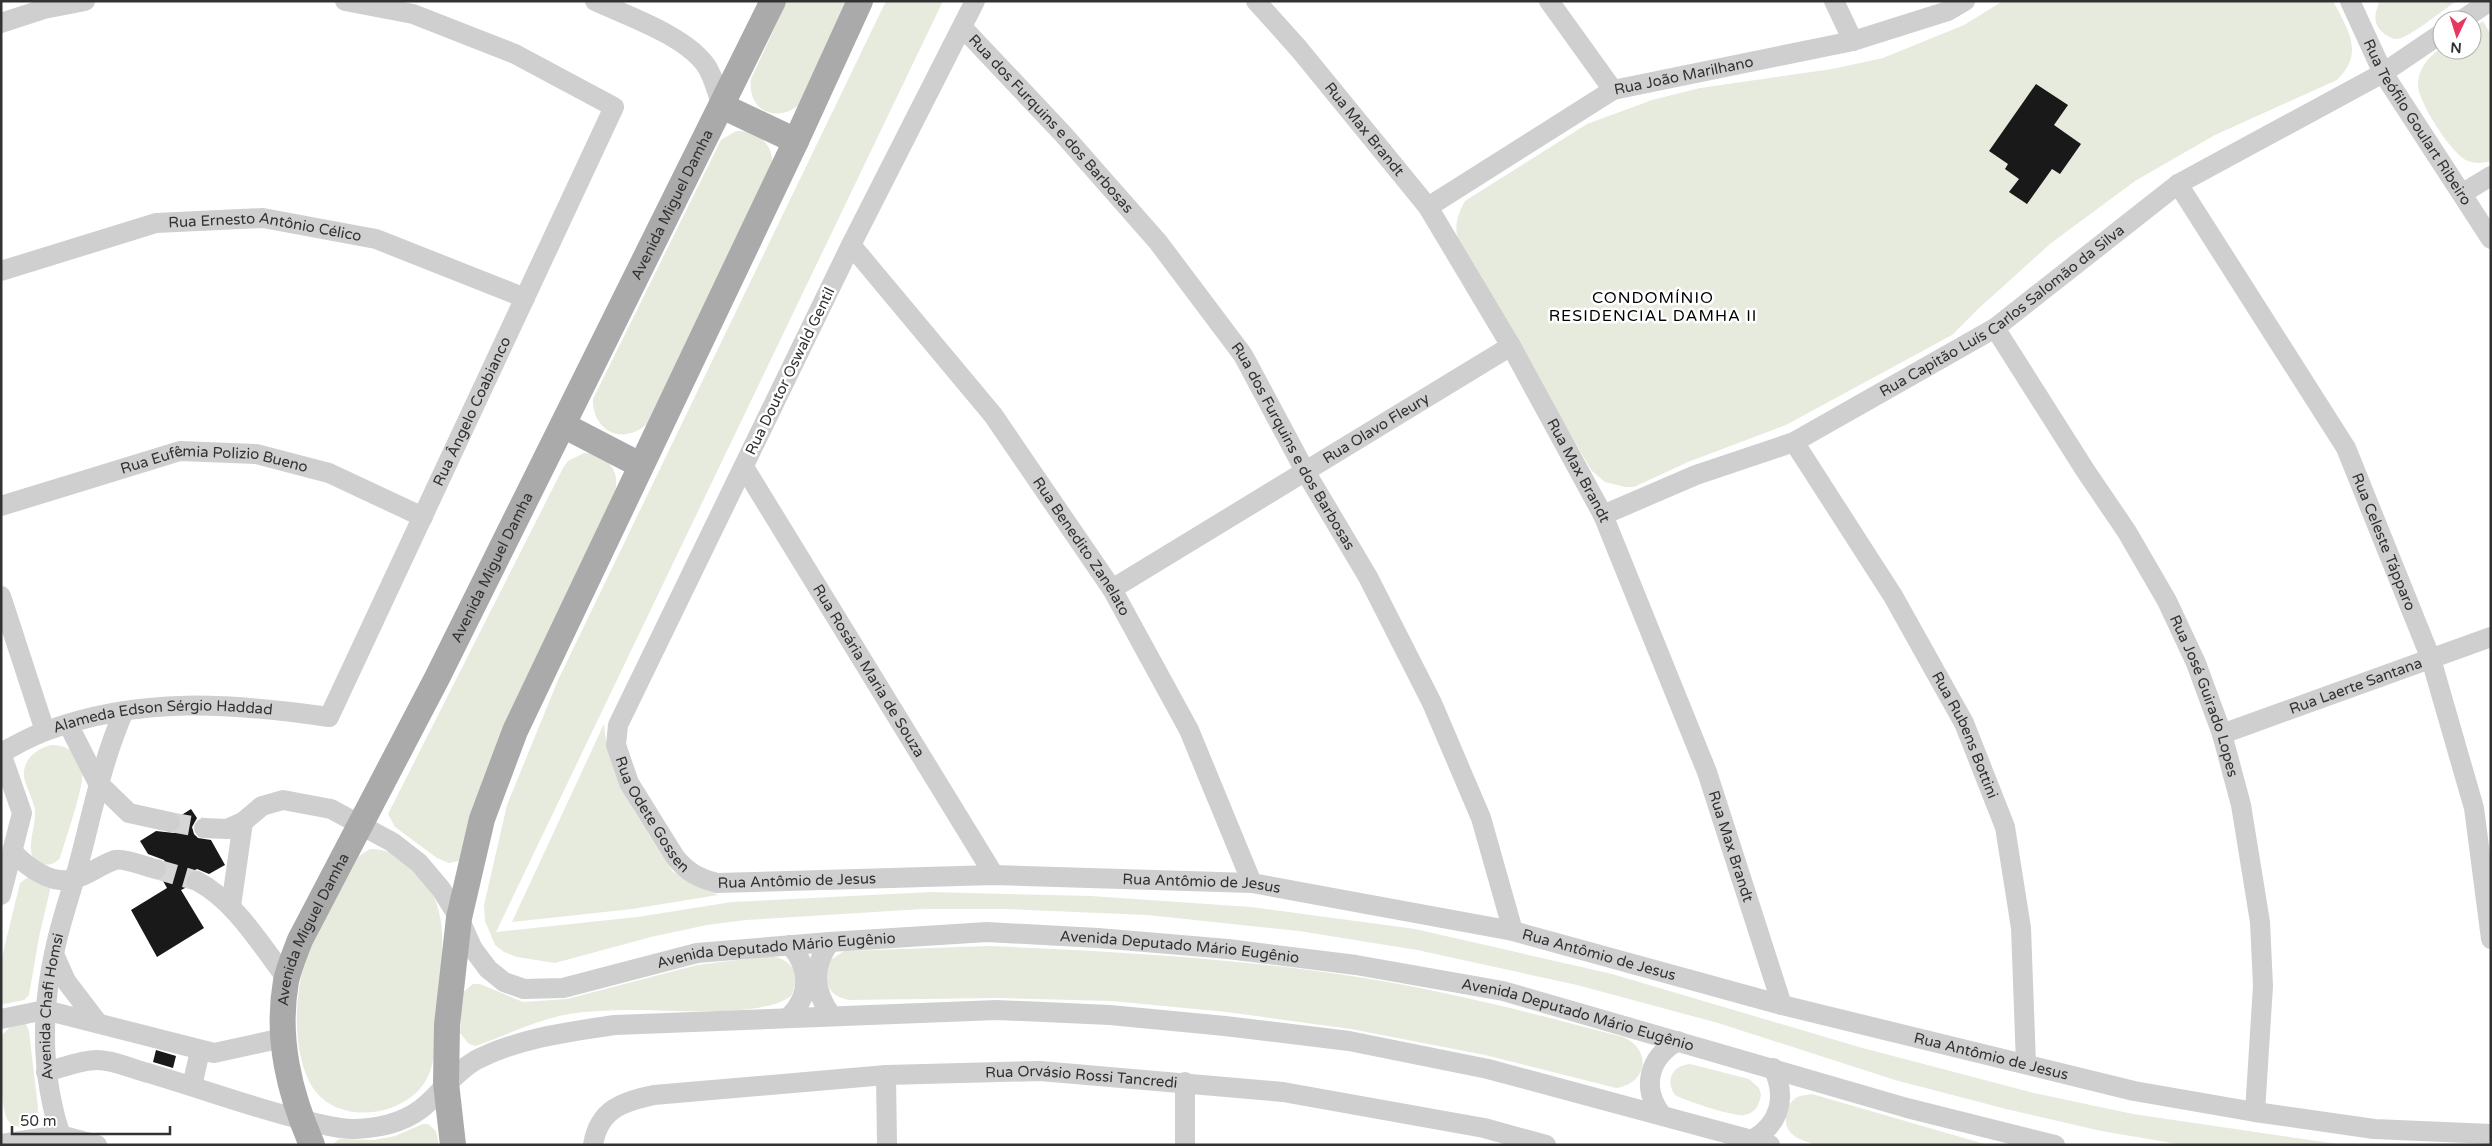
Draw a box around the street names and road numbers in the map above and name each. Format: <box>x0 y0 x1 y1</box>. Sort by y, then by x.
street label: Rua dos Furquins e dos Barbosas <box>965 31 1137 217</box>
street label: Rua Teófilo Goulart Ribeiro <box>2360 36 2476 209</box>
street label: Rua João Marilhano <box>1612 53 1755 99</box>
street label: Rua Max Brandt <box>1321 79 1408 180</box>
street label: Avenida Miguel Damha <box>627 126 717 283</box>
street label: Rua Ernesto Antônio Célico <box>168 208 363 245</box>
street label: Rua Capitão Luís Carlos Salomão da Silva <box>1876 221 2128 401</box>
street label: Rua Doutor Oswald Gentil <box>742 284 838 458</box>
street label: Rua Ângelo Coabianco <box>429 334 514 489</box>
street label: Rua dos Furquins e dos Barbosas <box>1227 338 1359 553</box>
street label: Rua Olavo Fleury <box>1319 389 1432 468</box>
street label: Rua Max Brandt <box>1543 415 1614 525</box>
street label: Rua Eufêmia Polizio Bueno <box>118 442 310 478</box>
street label: Rua Celeste Tápparo <box>2348 470 2420 613</box>
street label: Rua Benedito Zanelato <box>1029 473 1134 619</box>
street label: Avenida Miguel Damha <box>447 489 537 646</box>
street label: Rua Rosária Maria de Souza <box>809 581 929 761</box>
street label: Rua José Guirado Lopes <box>2166 612 2242 779</box>
street label: Rua Laerte Santana <box>2287 654 2424 718</box>
street label: Rua Rubens Bottini <box>1928 668 2002 801</box>
street label: Alameda Edson Sérgio Haddad <box>51 697 273 737</box>
street label: Rua Odete Gossen <box>611 754 693 876</box>
street label: Rua Max Brandt <box>1705 788 1757 904</box>
street label: Avenida Miguel Damha <box>274 850 353 1007</box>
street label: Rua Antômio de Jesus <box>717 869 876 892</box>
street label: Rua Antômio de Jesus <box>1122 870 1282 897</box>
street label: Rua Antômio de Jesus <box>1520 925 1678 984</box>
street label: Avenida Deputado Mário Eugênio <box>1059 927 1300 967</box>
street label: Avenida Deputado Mário Eugênio <box>655 929 896 972</box>
street label: Avenida Chafi Homsi <box>36 931 67 1081</box>
street label: Avenida Deputado Mário Eugênio <box>1460 975 1696 1055</box>
street label: Rua Antômio de Jesus <box>1912 1029 2070 1084</box>
street label: Rua Orvásio Rossi Tancredi <box>985 1062 1178 1092</box>

